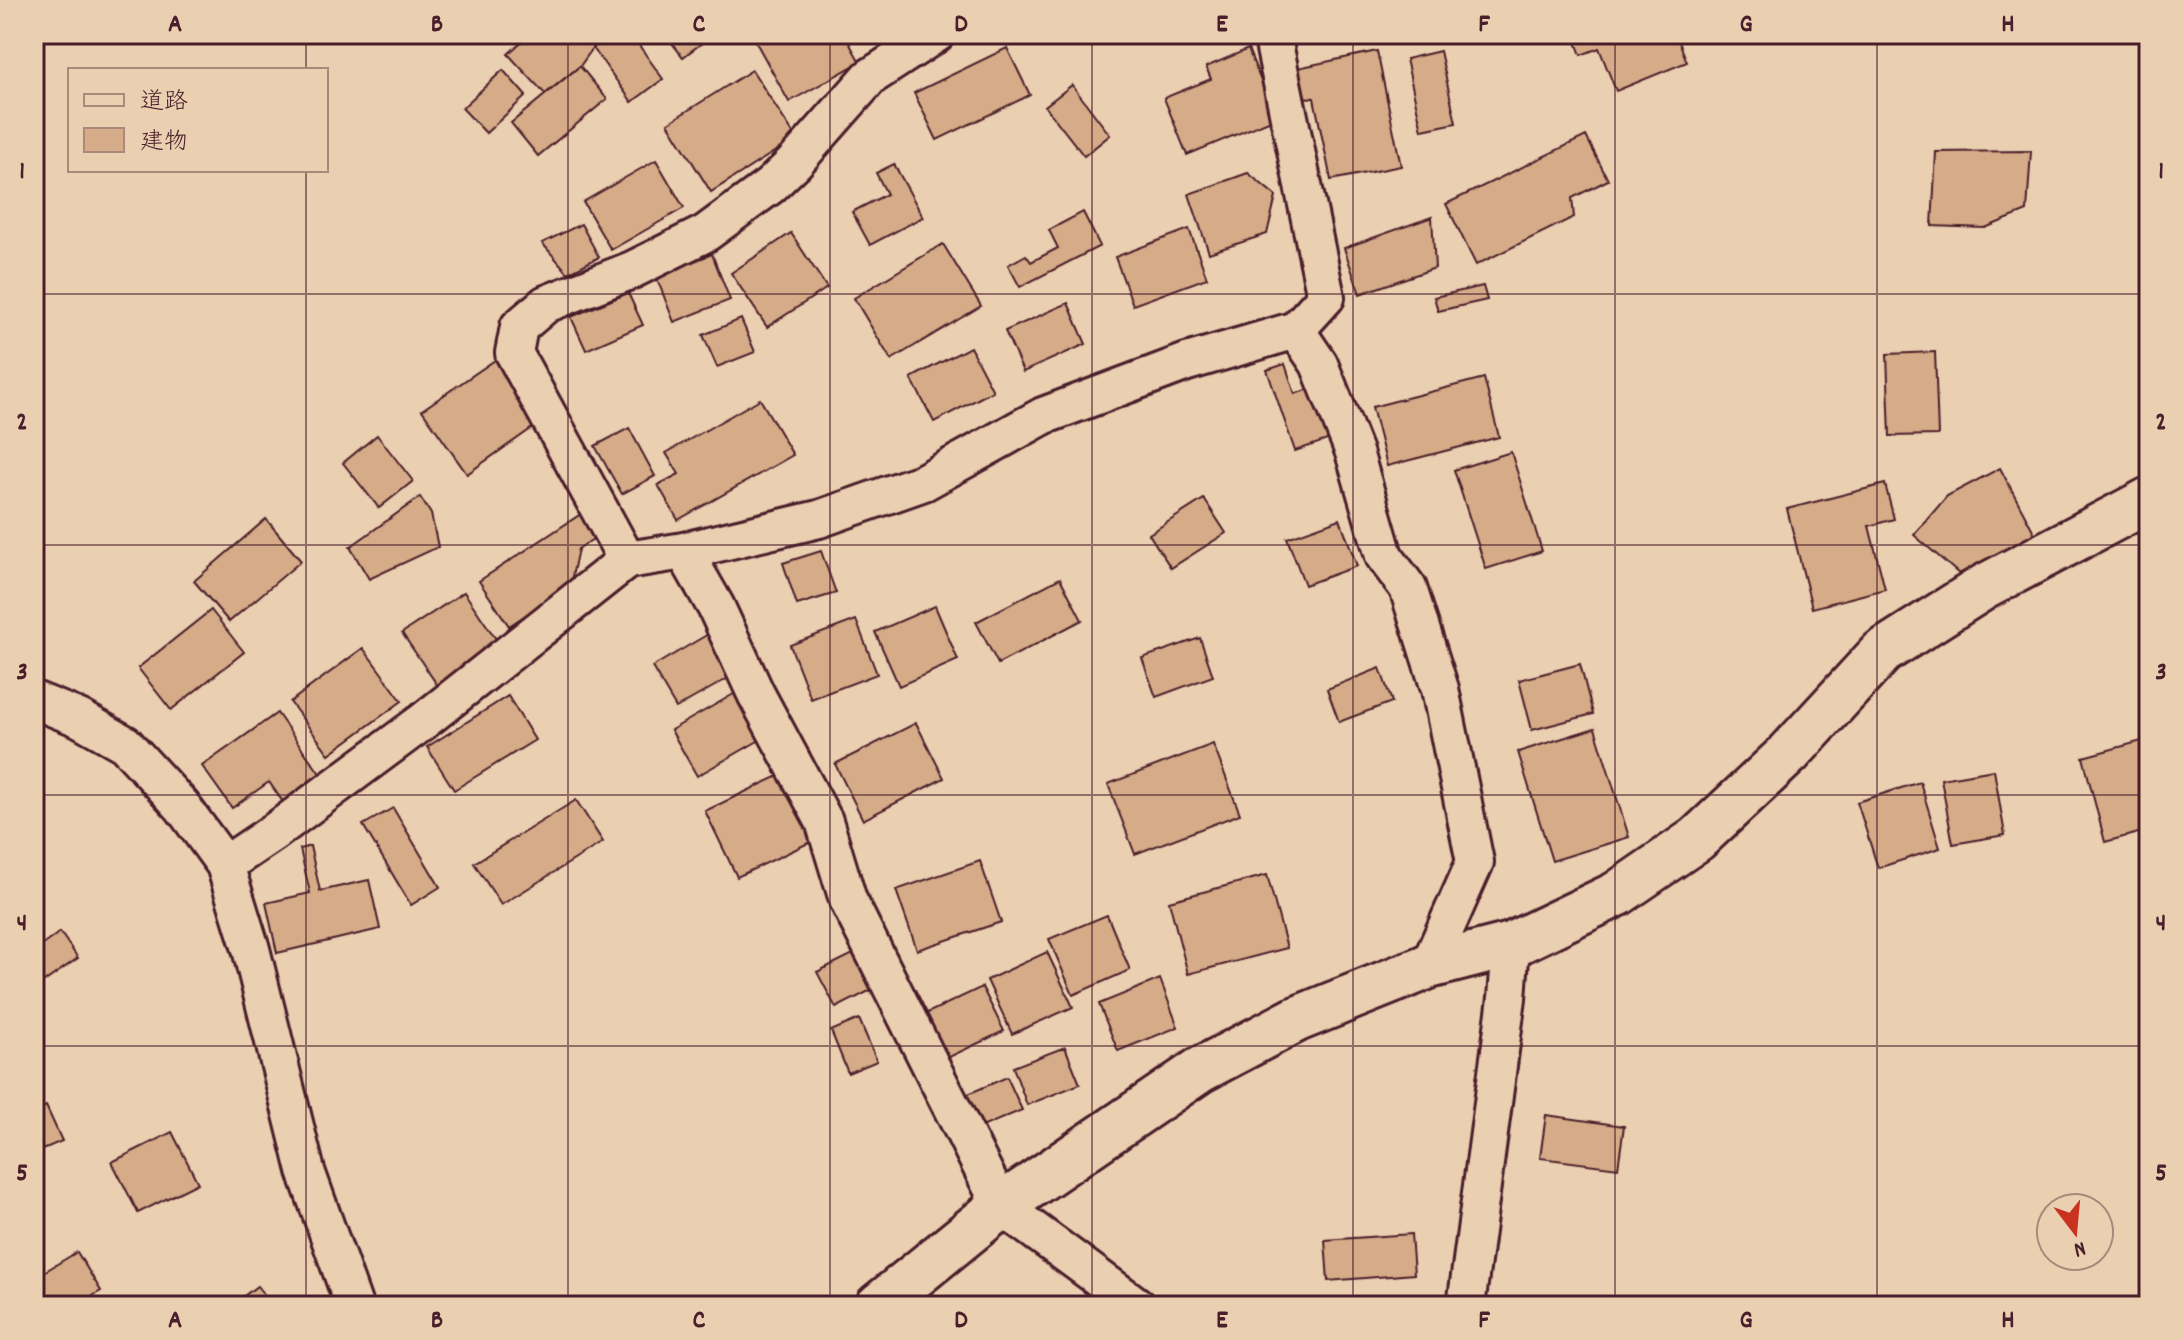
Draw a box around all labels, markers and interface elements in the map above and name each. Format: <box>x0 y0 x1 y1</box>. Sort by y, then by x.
text: A <box>168 7 182 44</box>
text: B <box>431 7 443 44</box>
text: C <box>693 7 706 44</box>
text: D <box>954 7 968 44</box>
text: E <box>1216 7 1228 44</box>
text: F <box>1478 7 1490 44</box>
text: G <box>1739 7 1753 44</box>
text: H <box>2001 7 2015 44</box>
legend <box>68 68 328 172</box>
text: 道路 <box>140 86 188 120</box>
text: 建物 <box>140 126 188 160</box>
text: 1 <box>19 154 25 191</box>
text: 1 <box>2158 154 2164 191</box>
text: 2 <box>16 405 28 442</box>
text: 2 <box>2155 405 2167 442</box>
text: 3 <box>16 655 28 692</box>
text: 3 <box>2155 655 2167 692</box>
text: 4 <box>17 906 27 943</box>
text: 4 <box>2156 906 2166 943</box>
text: 5 <box>16 1156 28 1193</box>
text: 5 <box>2155 1156 2167 1193</box>
north arrow <box>2035 1192 2115 1272</box>
text: N <box>2070 1231 2089 1264</box>
text: A <box>168 1303 182 1340</box>
text: B <box>431 1303 443 1340</box>
text: C <box>693 1303 706 1340</box>
text: D <box>954 1303 968 1340</box>
text: E <box>1216 1303 1228 1340</box>
text: F <box>1478 1303 1490 1340</box>
text: G <box>1739 1303 1753 1340</box>
text: H <box>2001 1303 2015 1340</box>

